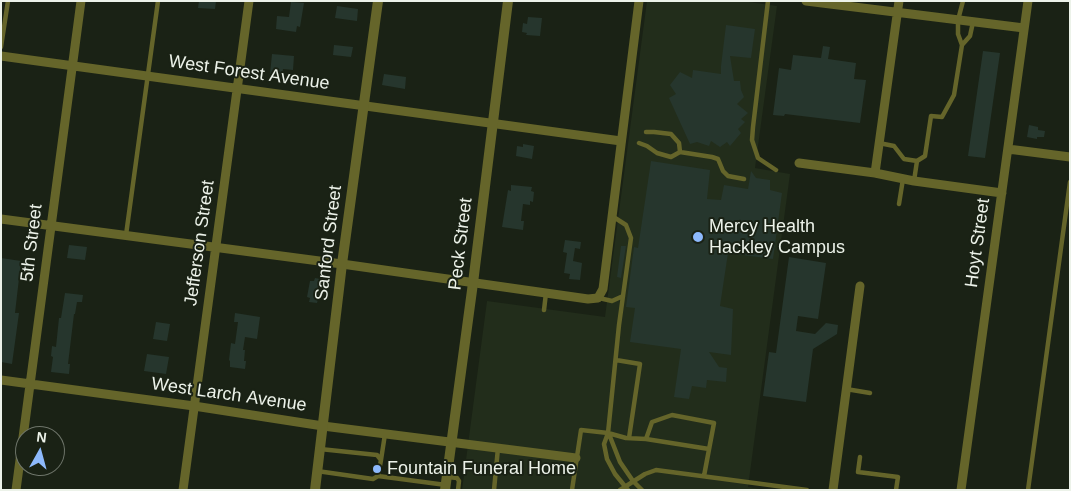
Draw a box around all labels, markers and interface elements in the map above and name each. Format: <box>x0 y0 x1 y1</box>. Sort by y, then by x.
street label: West Forest Avenue <box>167 51 331 95</box>
street label: Jefferson Street <box>180 179 220 307</box>
street label: Sanford Street <box>311 184 347 302</box>
street label: Peck Street <box>445 197 477 291</box>
street label: Hoyt Street <box>961 197 995 289</box>
street label: 5th Street <box>17 203 47 283</box>
place label: Mercy Health Hackley Campus <box>709 216 845 258</box>
marker: Mercy Health Hackley Campus <box>691 230 705 244</box>
street label: West Larch Avenue <box>150 373 308 417</box>
north arrow <box>15 426 65 476</box>
text: N <box>36 429 48 446</box>
place label: Fountain Funeral Home <box>387 458 576 480</box>
marker: Fountain Funeral Home <box>371 463 383 475</box>

